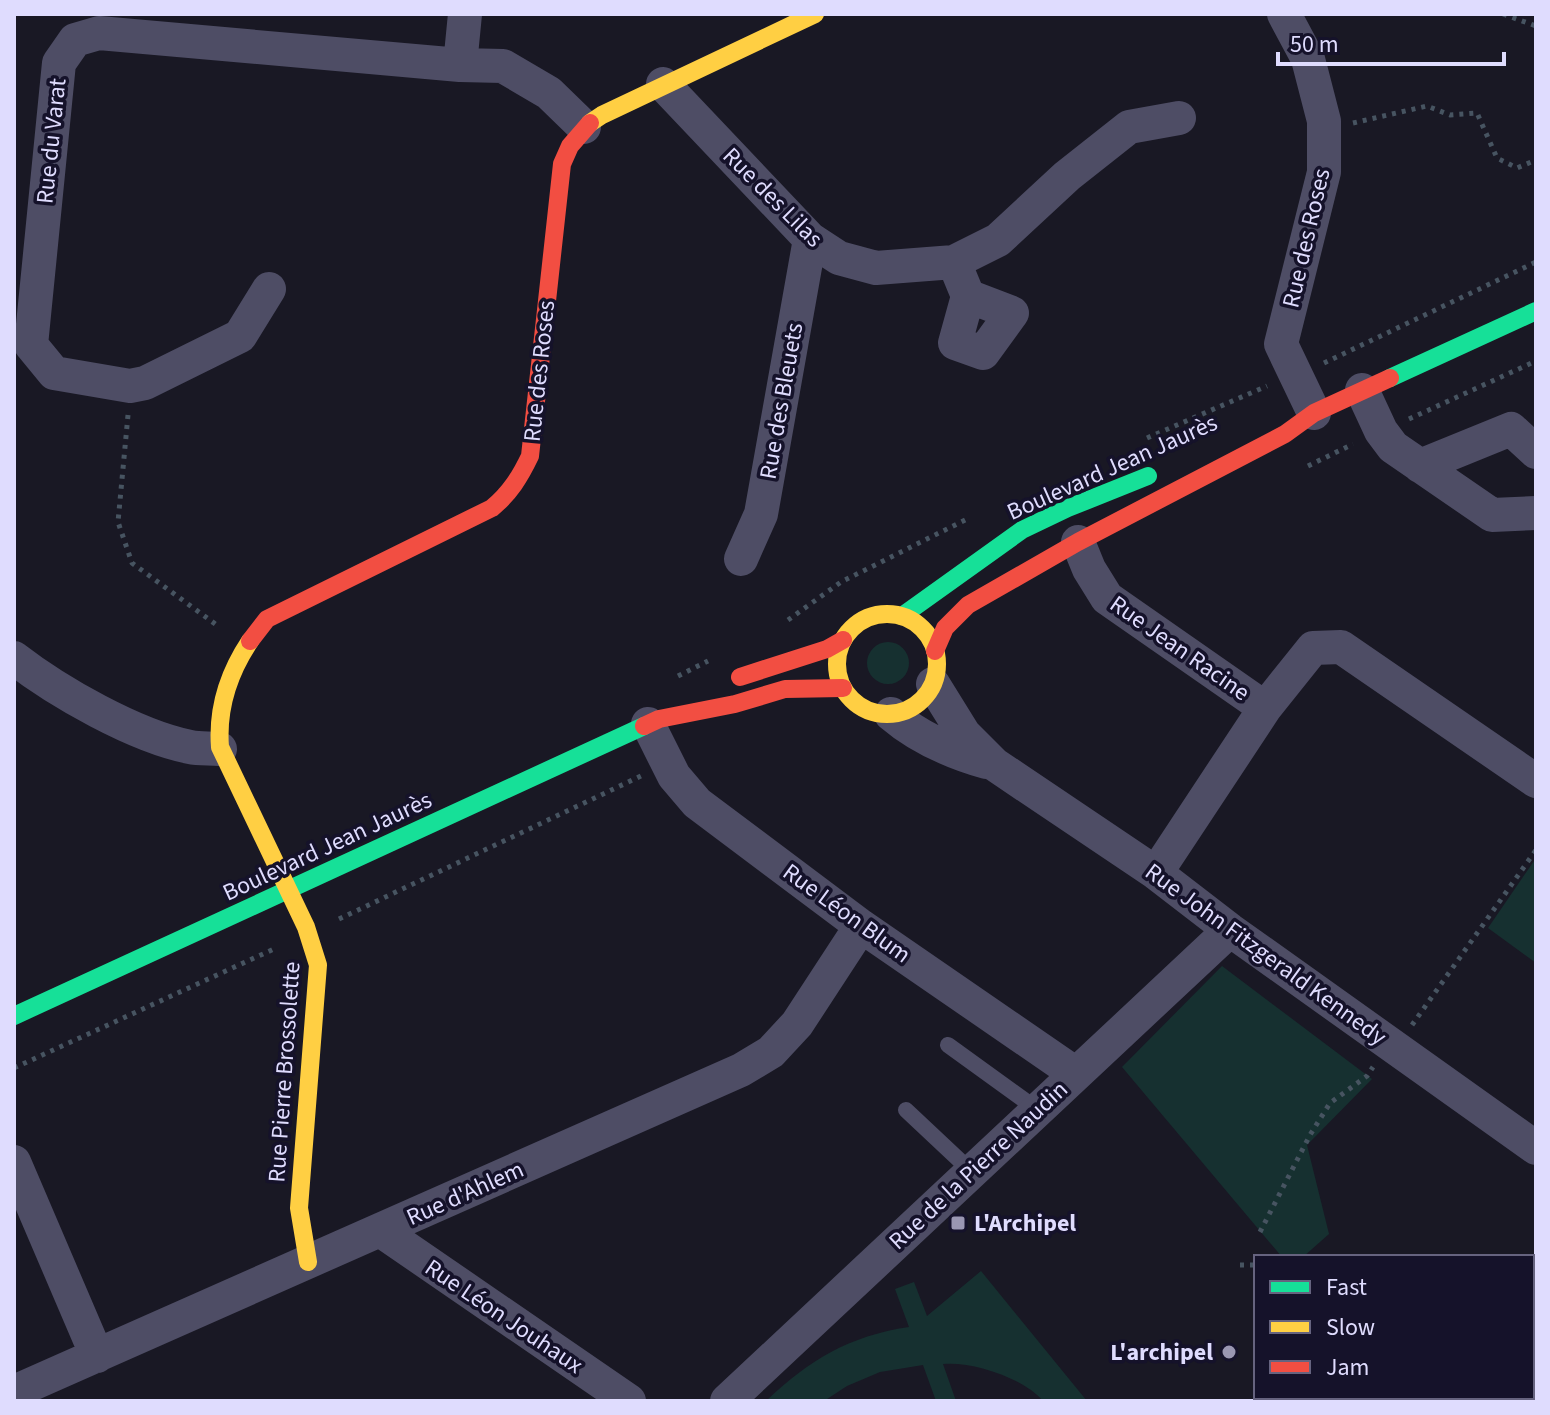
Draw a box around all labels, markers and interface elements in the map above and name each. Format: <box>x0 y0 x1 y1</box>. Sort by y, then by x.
scale bar <box>1278 16 1504 66</box>
text: 50 m <box>1290 27 1339 62</box>
street label: Rue du Varat <box>27 76 75 206</box>
street label: Rue des Lilas <box>715 139 831 255</box>
street label: Rue des Roses <box>1273 165 1339 311</box>
street label: Rue des Roses <box>515 299 564 443</box>
street label: Rue des Bleuets <box>751 320 812 482</box>
street label: Boulevard Jean Jaurès <box>1001 405 1223 530</box>
street label: Rue Jean Racine <box>1102 587 1257 710</box>
street label: Boulevard Jean Jaurès <box>217 783 438 910</box>
street label: Rue Léon Blum <box>775 855 918 972</box>
street label: Rue John Fitzgerald Kennedy <box>1138 855 1394 1054</box>
street label: Rue Pierre Brossolette <box>259 960 310 1184</box>
street label: Rue de la Pierre Naudin <box>881 1073 1076 1258</box>
street label: Rue d'Ahlem <box>401 1152 530 1235</box>
place label: L'Archipel <box>974 1206 1076 1241</box>
marker: L'Archipel <box>949 1214 967 1232</box>
street label: Rue Léon Jouhaux <box>418 1250 590 1383</box>
legend <box>1254 1255 1534 1399</box>
text: Fast <box>1326 1270 1367 1305</box>
text: Slow <box>1326 1310 1375 1345</box>
place label: L'archipel <box>1110 1335 1213 1370</box>
marker: L'archipel <box>1220 1343 1238 1361</box>
text: Jam <box>1326 1350 1370 1385</box>

